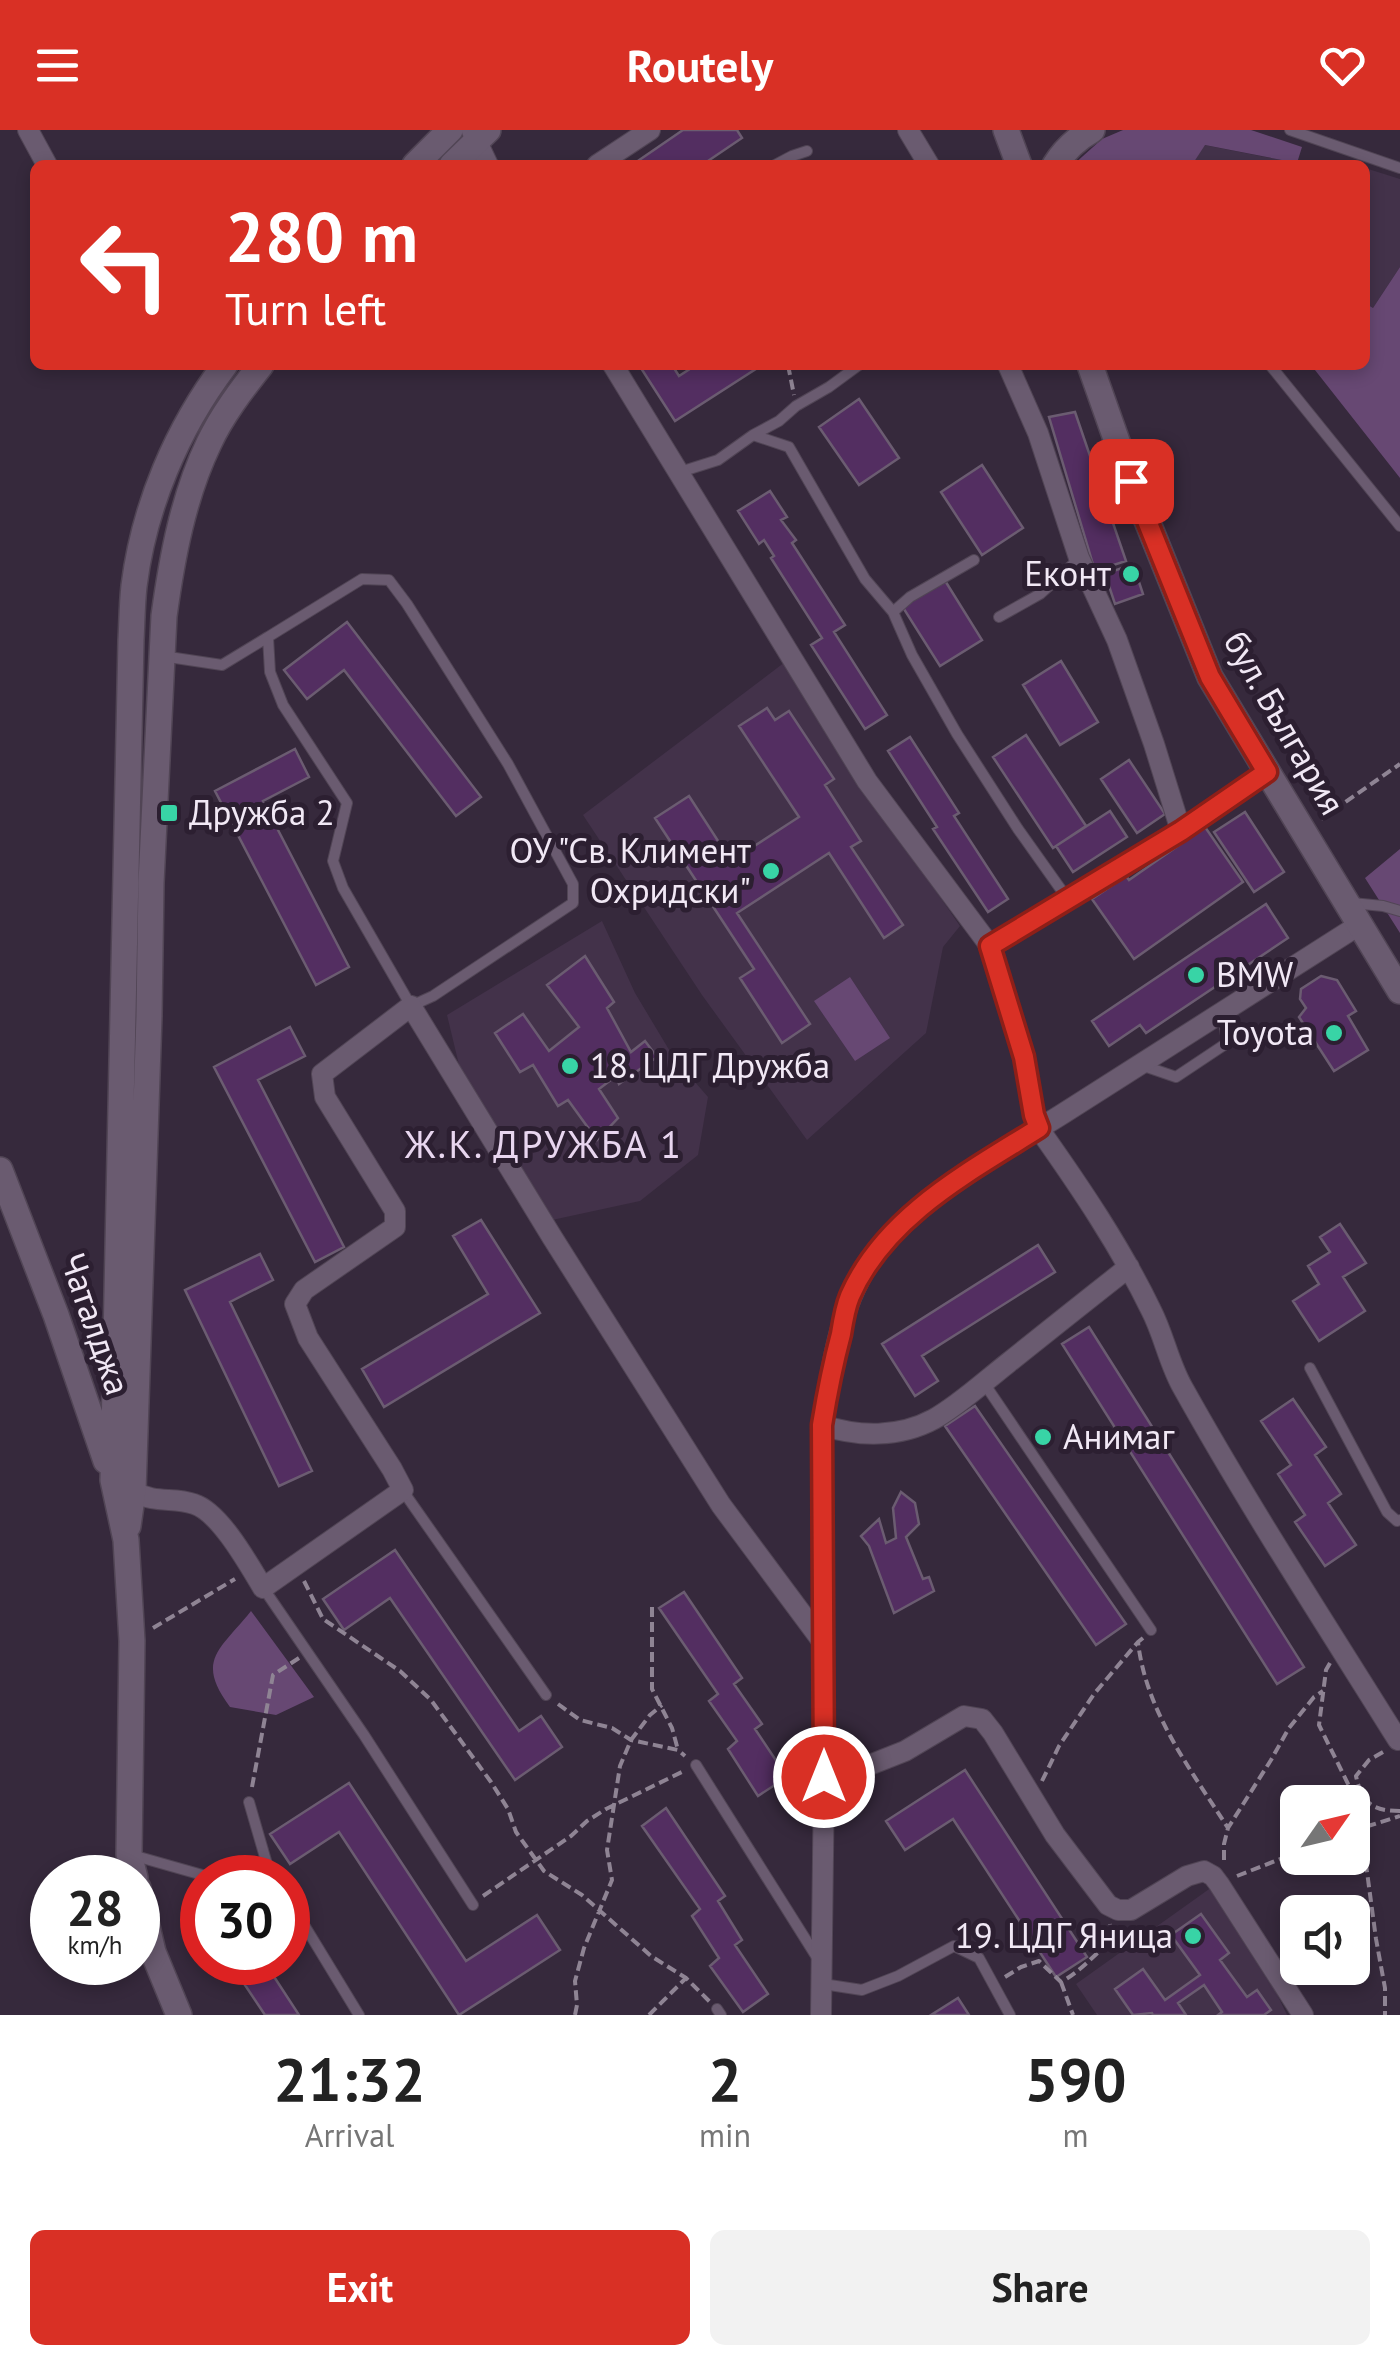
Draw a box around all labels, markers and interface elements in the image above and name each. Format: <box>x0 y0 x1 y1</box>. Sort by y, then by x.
text: Routely <box>627 36 773 94</box>
icon: menu <box>30 38 85 93</box>
icon: heart <box>1315 38 1370 93</box>
text: 280 m <box>225 191 418 281</box>
icon: left <box>60 200 190 330</box>
text: Turn left <box>225 279 386 337</box>
pin <box>1089 439 1174 524</box>
icon: arrive <box>1104 454 1159 509</box>
place label: Еконт <box>1024 550 1111 596</box>
marker: Еконт <box>1120 563 1142 585</box>
street label: бул. България <box>1214 622 1356 823</box>
place label: Дружба 2 <box>189 789 335 835</box>
marker: Дружба 2 <box>158 802 180 824</box>
place label: ОУ "Св. Климент Охридски" <box>510 827 751 913</box>
marker: ОУ "Св. Климент Охридски" <box>760 860 782 882</box>
place label: BMW <box>1216 951 1293 997</box>
marker: BMW <box>1185 964 1207 986</box>
place label: Toyota <box>1217 1009 1314 1055</box>
marker: Toyota <box>1323 1022 1345 1044</box>
place label: 18. ЦДГ Дружба <box>590 1042 830 1088</box>
marker: 18. ЦДГ Дружба <box>559 1055 581 1077</box>
district label: Ж.К. ДРУЖБА 1 <box>404 1119 683 1168</box>
street label: Чаталджа <box>50 1247 142 1401</box>
place label: Анимаг <box>1063 1413 1174 1459</box>
marker: Анимаг <box>1032 1426 1054 1448</box>
position arrow <box>772 1725 876 1829</box>
north arrow <box>1280 1785 1370 1875</box>
map controls <box>1280 1785 1370 1985</box>
speed limit sign: 30 <box>180 1855 310 1985</box>
text: 28 <box>67 1875 123 1940</box>
button: sound <box>1280 1895 1370 1985</box>
place label: 19. ЦДГ Яница <box>955 1912 1173 1958</box>
marker: 19. ЦДГ Яница <box>1182 1925 1204 1947</box>
text: km/h <box>68 1929 122 1961</box>
text: 21:32 <box>273 2040 426 2118</box>
text: 2 <box>708 2040 742 2118</box>
text: 590 <box>1025 2040 1127 2118</box>
text: Arrival <box>305 2114 394 2156</box>
text: min <box>699 2114 751 2156</box>
text: m <box>1063 2114 1089 2156</box>
button: Exit <box>30 2230 690 2345</box>
button: Share <box>710 2230 1370 2345</box>

